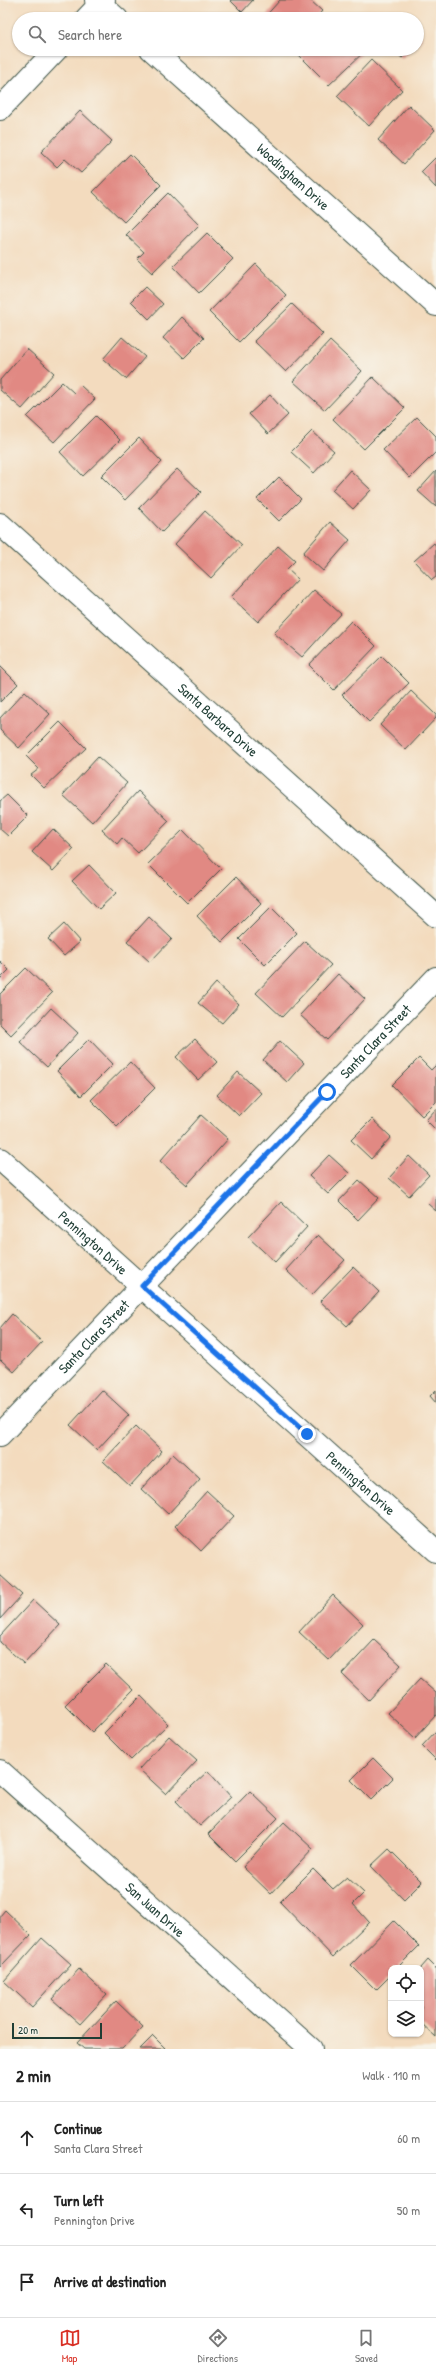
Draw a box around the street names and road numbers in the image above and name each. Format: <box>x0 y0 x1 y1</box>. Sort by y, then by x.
street label: Woodingham Drive <box>253 139 334 214</box>
street label: Santa Barbara Drive <box>174 678 263 761</box>
street label: Santa Clara Street <box>335 1000 415 1082</box>
street label: Pennington Drive <box>55 1206 132 1279</box>
street label: Santa Clara Street <box>54 1295 133 1377</box>
street label: Pennington Drive <box>322 1447 400 1519</box>
street label: San Juan Drive <box>122 1878 190 1941</box>

